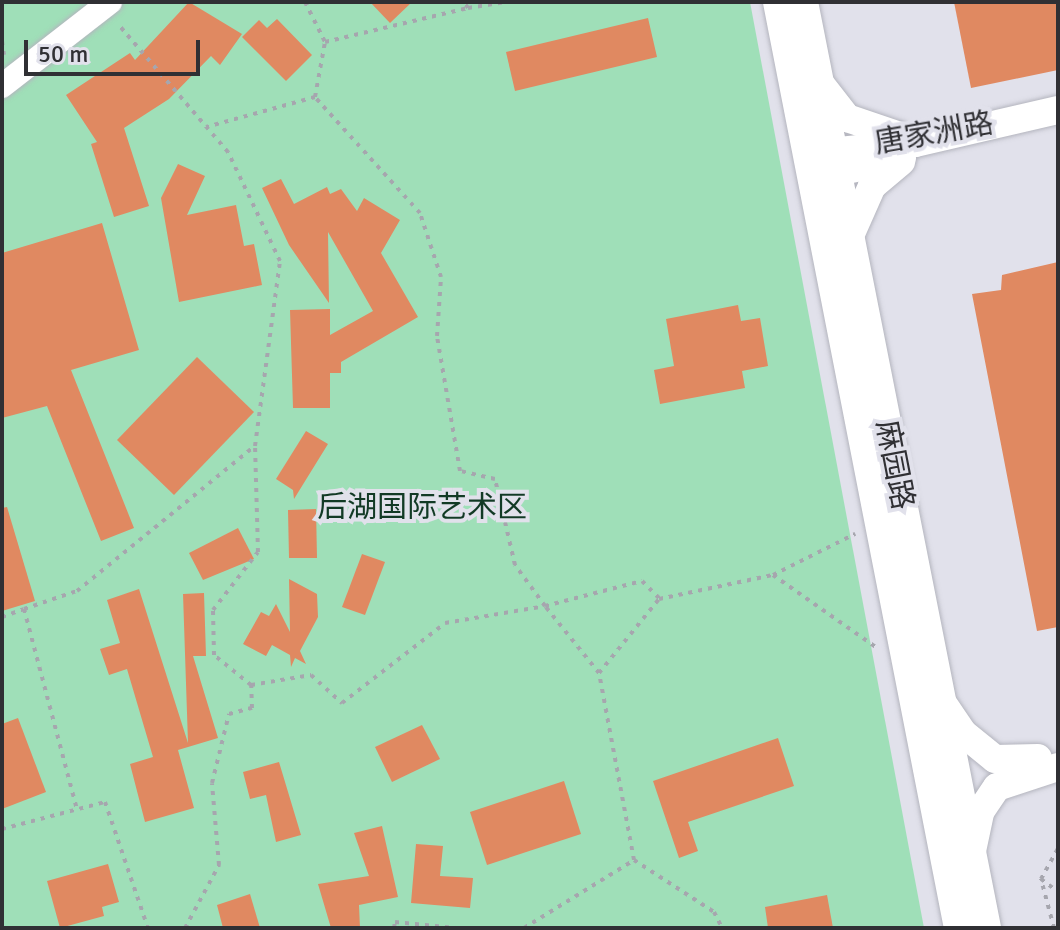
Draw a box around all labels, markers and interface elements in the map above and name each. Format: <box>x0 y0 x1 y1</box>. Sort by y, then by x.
scale bar <box>28 24 204 74</box>
text: 50 m <box>38 39 88 69</box>
street label: 唐家洲路 <box>872 106 996 162</box>
street label: 麻园路 <box>868 417 920 513</box>
park label: 后湖国际艺术区 <box>317 490 527 526</box>

